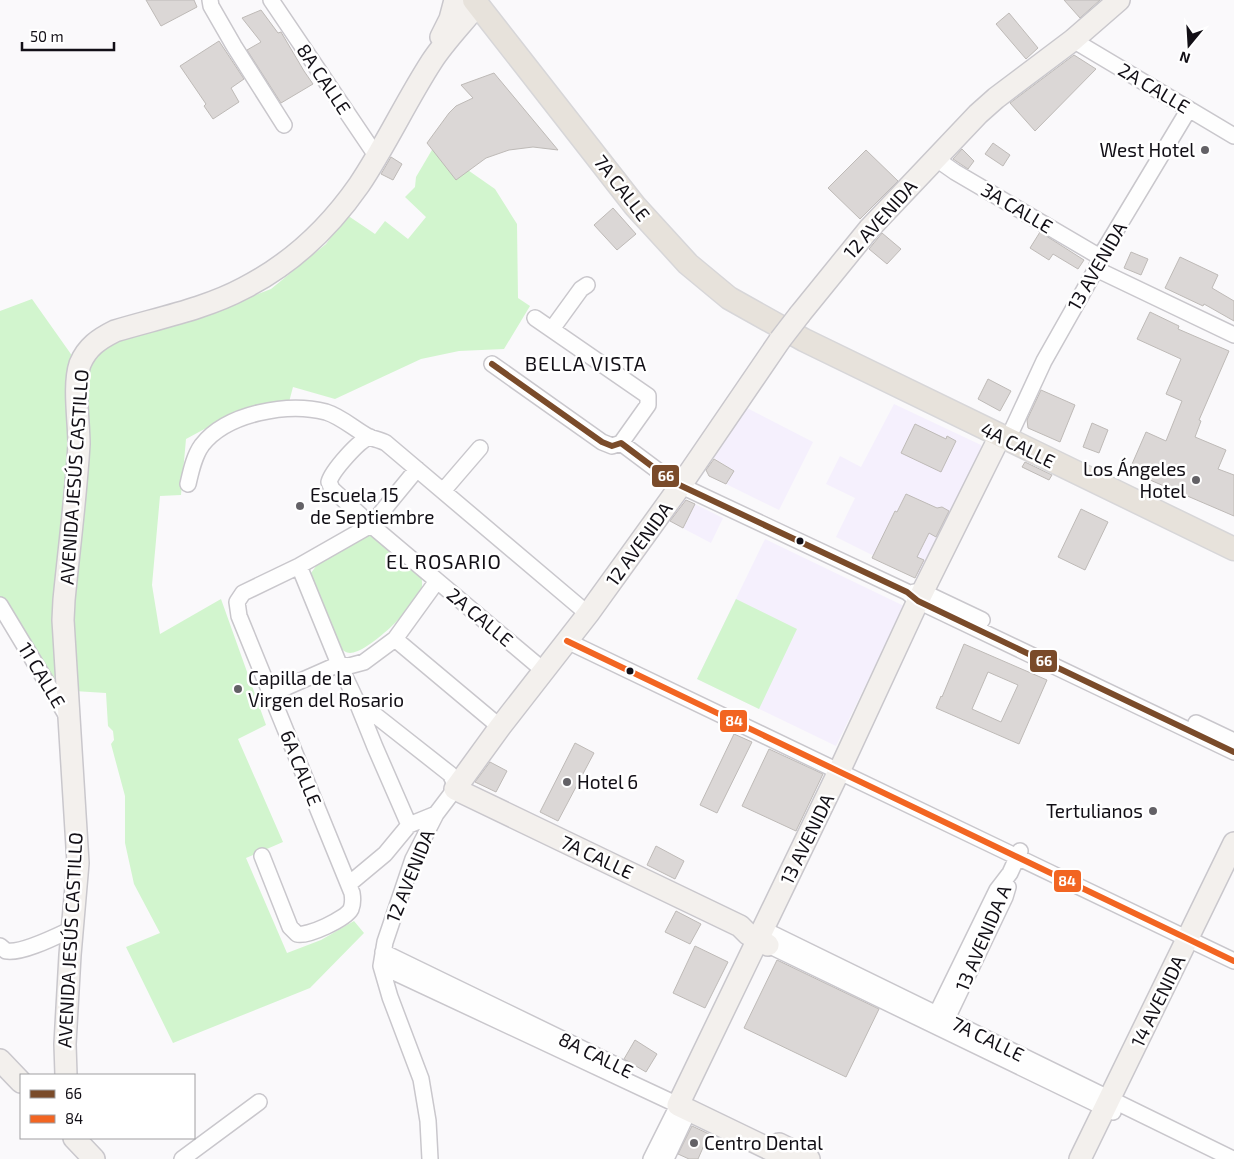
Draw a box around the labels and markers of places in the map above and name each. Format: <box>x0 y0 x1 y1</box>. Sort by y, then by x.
place label: West Hotel <box>1099 138 1195 161</box>
marker: West Hotel <box>1199 144 1211 156</box>
place label: Los Ángeles Hotel <box>1083 457 1186 502</box>
marker: Los Ángeles Hotel <box>1190 474 1202 486</box>
place label: Escuela 15 de Septiembre <box>310 483 434 528</box>
marker: Escuela 15 de Septiembre <box>294 500 306 512</box>
unlabelled marker <box>795 536 805 546</box>
place label: Capilla de la Virgen del Rosario <box>248 666 404 711</box>
unlabelled marker <box>625 666 635 676</box>
marker: Capilla de la Virgen del Rosario <box>232 683 244 695</box>
place label: Hotel 6 <box>577 770 638 793</box>
marker: Hotel 6 <box>561 776 573 788</box>
place label: Tertulianos <box>1046 799 1143 822</box>
marker: Tertulianos <box>1147 805 1159 817</box>
place label: Centro Dental <box>704 1131 823 1154</box>
marker: Centro Dental <box>688 1137 700 1149</box>

